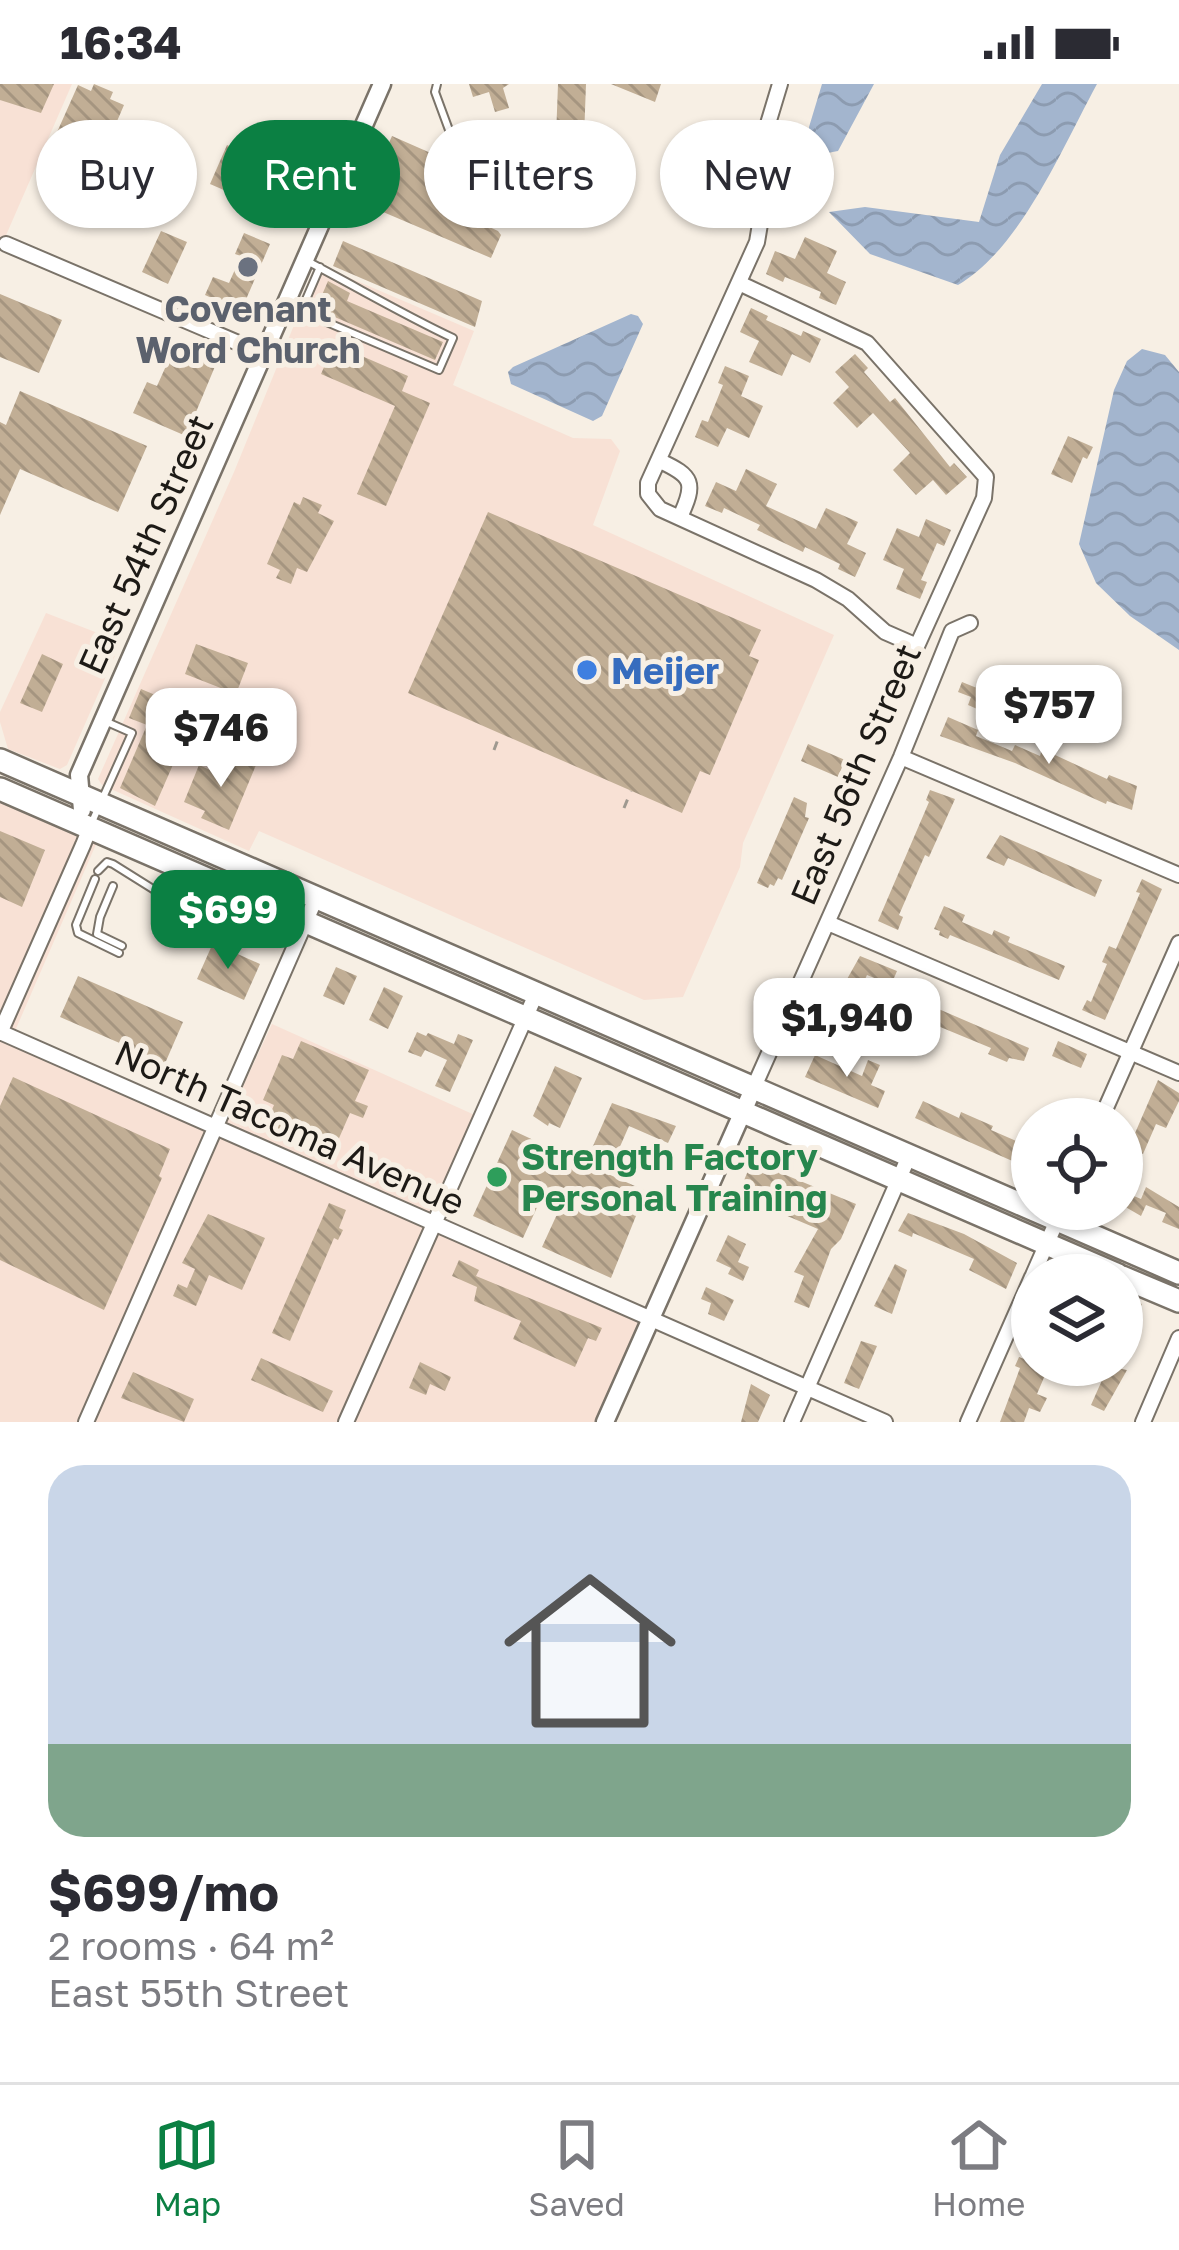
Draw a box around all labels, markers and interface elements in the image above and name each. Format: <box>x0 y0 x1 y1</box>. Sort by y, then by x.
text: 16:34 <box>60 15 182 69</box>
chip: Buy <box>36 120 197 228</box>
chip: Rent <box>221 120 400 228</box>
chip: Filters <box>424 120 636 228</box>
chip: New <box>660 120 834 228</box>
marker: Covenant Word Church <box>235 254 261 280</box>
place label: Covenant Word Church <box>135 287 361 371</box>
street label: East 54th Street <box>69 408 221 680</box>
street label: East 56th Street <box>781 637 929 911</box>
place label: Meijer <box>611 649 719 692</box>
marker: Meijer <box>574 657 600 683</box>
pin: $757 <box>978 665 1120 767</box>
text: $757 <box>1003 680 1095 727</box>
pin: $746 <box>150 688 292 790</box>
text: $746 <box>173 703 269 750</box>
pin: $699 <box>157 870 299 972</box>
text: $699 <box>178 885 278 932</box>
pin: $1,940 <box>749 978 945 1080</box>
text: $1,940 <box>780 993 914 1040</box>
street label: North Tacoma Avenue <box>109 1030 471 1224</box>
map controls <box>1011 1098 1143 1386</box>
button: locate <box>1011 1098 1143 1230</box>
place label: Strength Factory Personal Training <box>521 1135 827 1219</box>
marker: Strength Factory Personal Training <box>484 1164 510 1190</box>
button: layers <box>1011 1254 1143 1386</box>
icon: home <box>482 1543 698 1759</box>
text: $699/mo <box>48 1861 279 1922</box>
text: 2 rooms · 64 m² <box>48 1922 334 1969</box>
text: East 55th Street <box>48 1969 349 2016</box>
tab: Map <box>154 2112 221 2223</box>
tab: Saved <box>528 2112 625 2223</box>
tab: Home <box>932 2112 1025 2223</box>

